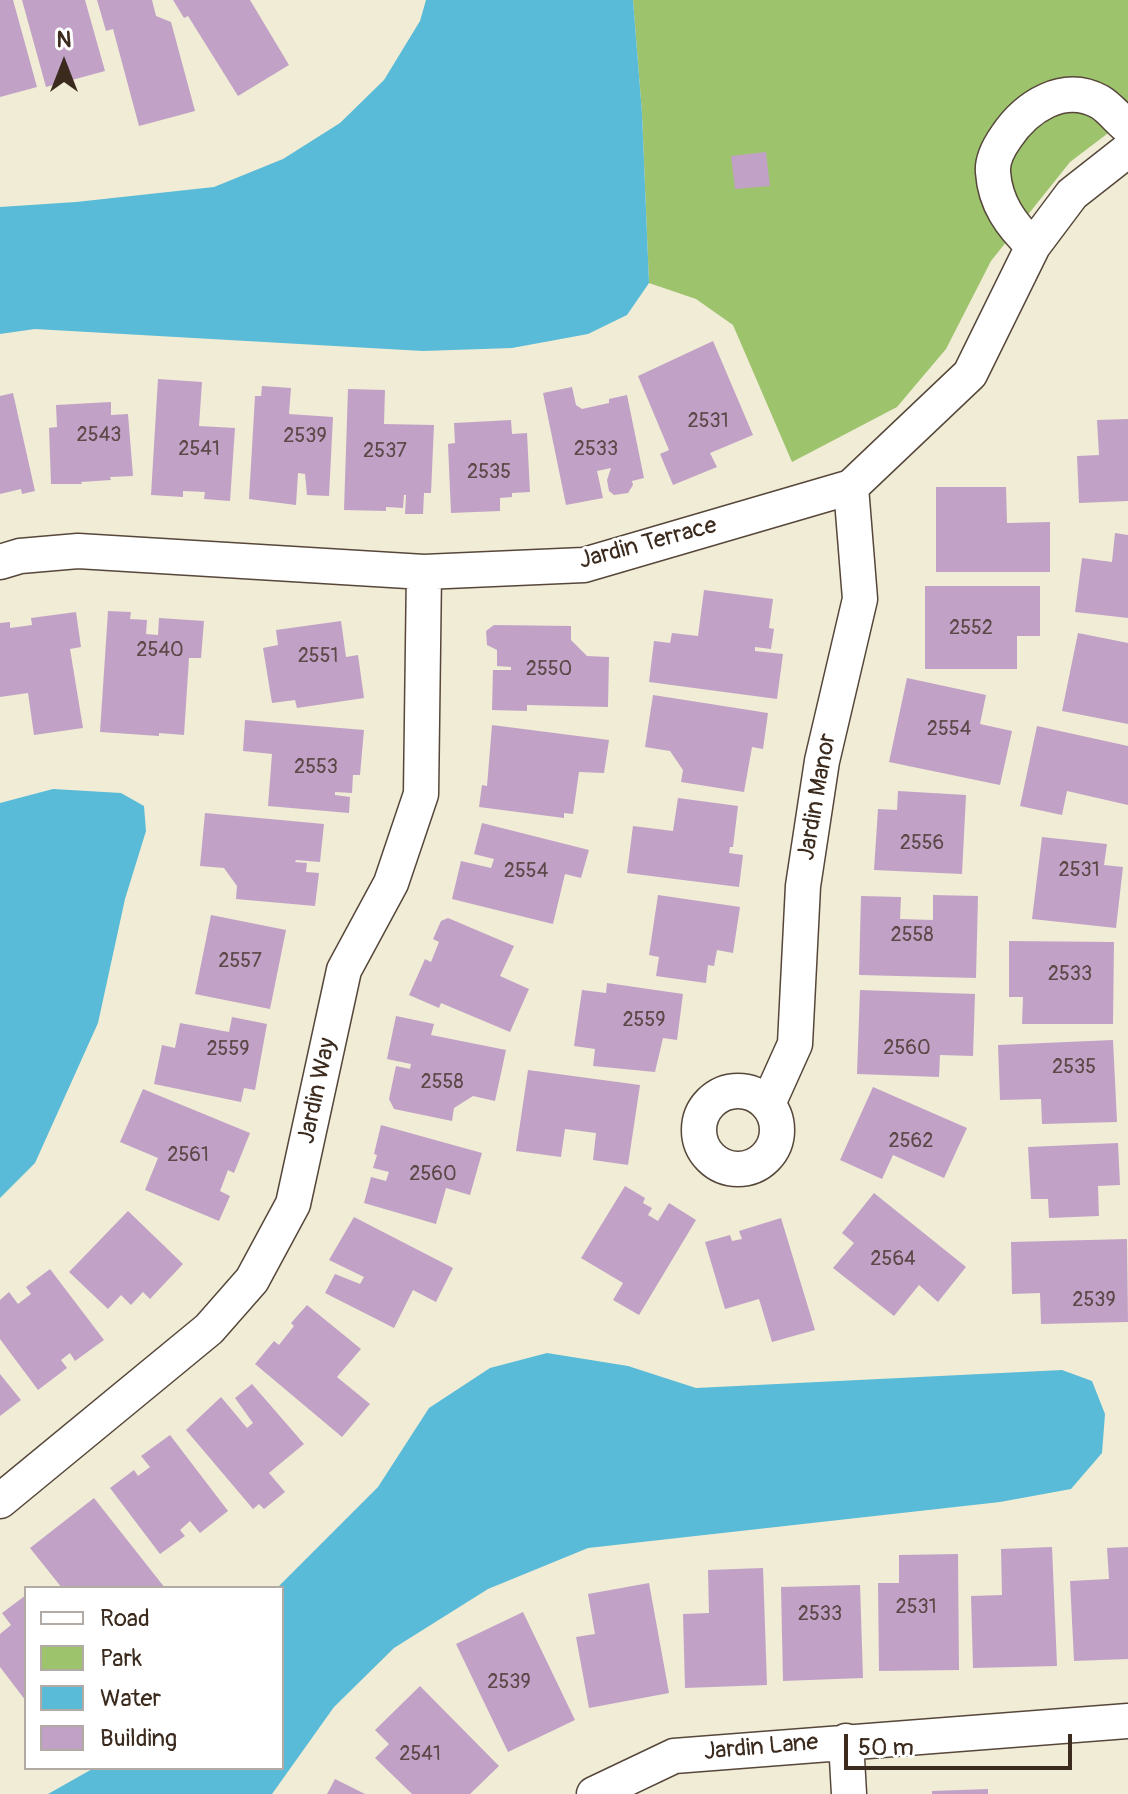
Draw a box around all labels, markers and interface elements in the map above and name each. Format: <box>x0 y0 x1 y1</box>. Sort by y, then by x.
north arrow <box>24 24 104 104</box>
text: N <box>57 26 71 54</box>
house number: 2531 <box>688 410 728 434</box>
house number: 2543 <box>77 424 121 448</box>
house number: 2539 <box>283 425 327 449</box>
house number: 2541 <box>178 438 220 462</box>
house number: 2533 <box>574 438 618 462</box>
house number: 2537 <box>363 440 407 464</box>
house number: 2535 <box>467 461 511 485</box>
street label: Jardin Terrace <box>576 512 720 576</box>
house number: 2552 <box>949 617 993 641</box>
house number: 2540 <box>136 639 184 663</box>
house number: 2551 <box>298 645 338 669</box>
house number: 2550 <box>526 658 572 682</box>
house number: 2554 <box>927 718 971 742</box>
street label: Jardin Manor <box>793 731 843 863</box>
house number: 2553 <box>294 756 338 780</box>
house number: 2556 <box>900 832 944 856</box>
house number: 2531 <box>1059 859 1099 883</box>
house number: 2554 <box>504 860 548 884</box>
house number: 2558 <box>891 924 933 948</box>
house number: 2557 <box>218 950 262 974</box>
house number: 2533 <box>1048 963 1092 987</box>
house number: 2559 <box>622 1009 666 1033</box>
street label: Jardin Way <box>293 1036 343 1146</box>
house number: 2560 <box>883 1037 931 1061</box>
house number: 2559 <box>206 1038 250 1062</box>
house number: 2535 <box>1052 1056 1096 1080</box>
house number: 2558 <box>421 1071 463 1095</box>
house number: 2562 <box>889 1130 933 1154</box>
house number: 2561 <box>167 1144 209 1168</box>
house number: 2560 <box>409 1163 457 1187</box>
house number: 2564 <box>870 1248 916 1272</box>
house number: 2539 <box>1072 1289 1116 1313</box>
legend <box>24 1586 284 1770</box>
house number: 2531 <box>896 1596 936 1620</box>
house number: 2533 <box>798 1603 842 1627</box>
text: Road <box>100 1604 150 1633</box>
text: Park <box>100 1644 142 1673</box>
house number: 2539 <box>487 1671 531 1695</box>
text: Water <box>100 1684 161 1713</box>
scale bar <box>848 1718 1076 1768</box>
text: Building <box>100 1724 177 1753</box>
street label: Jardin Lane <box>703 1729 819 1767</box>
text: 50 m <box>858 1733 914 1762</box>
house number: 2541 <box>399 1743 441 1767</box>

